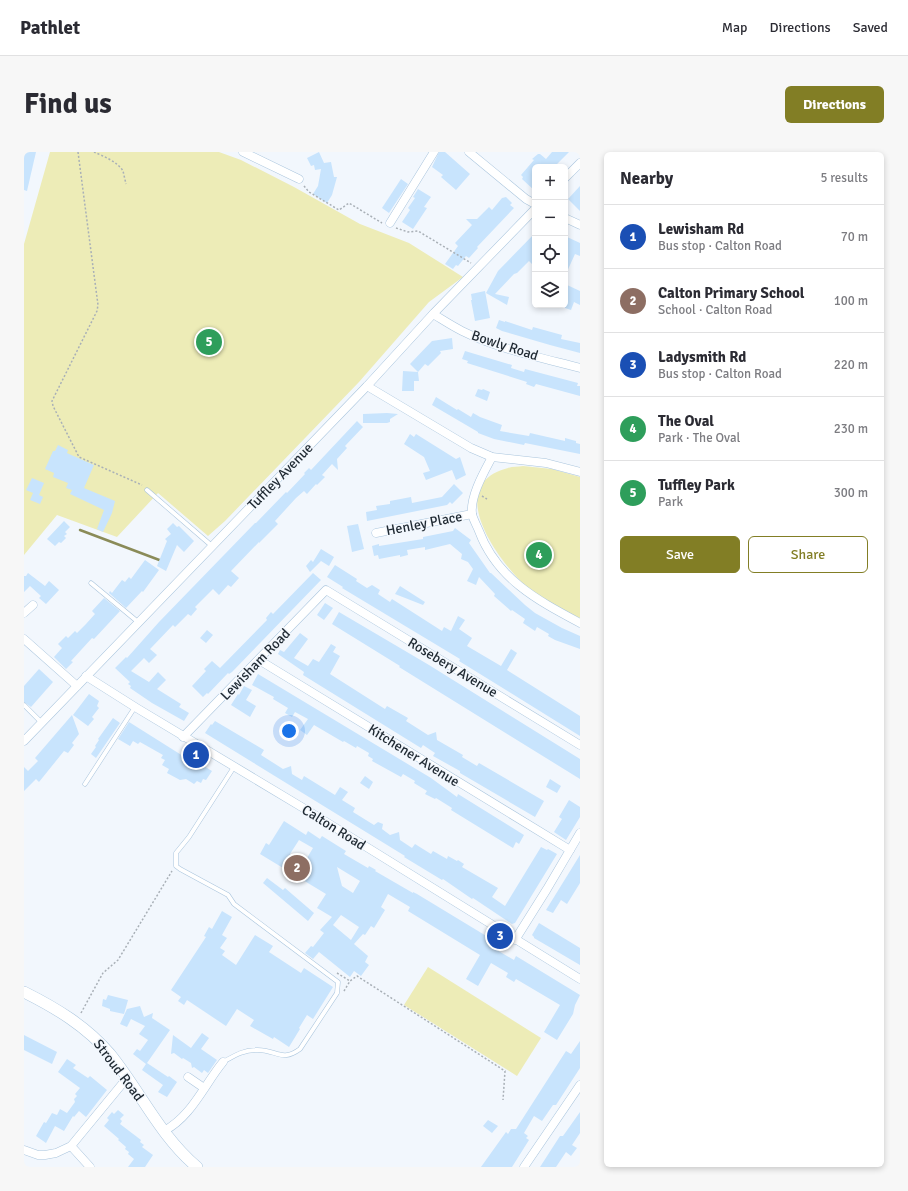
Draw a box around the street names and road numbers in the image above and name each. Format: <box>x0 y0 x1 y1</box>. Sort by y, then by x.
street label: Bowly Road <box>469 327 540 364</box>
street label: Tuffley Avenue <box>244 439 316 513</box>
street label: Henley Place <box>385 508 464 539</box>
street label: Lewisham Road <box>217 625 294 704</box>
street label: Rosebery Avenue <box>405 634 501 701</box>
street label: Kitchener Avenue <box>365 720 463 790</box>
street label: Calton Road <box>299 801 369 854</box>
street label: Stroud Road <box>90 1036 147 1105</box>

